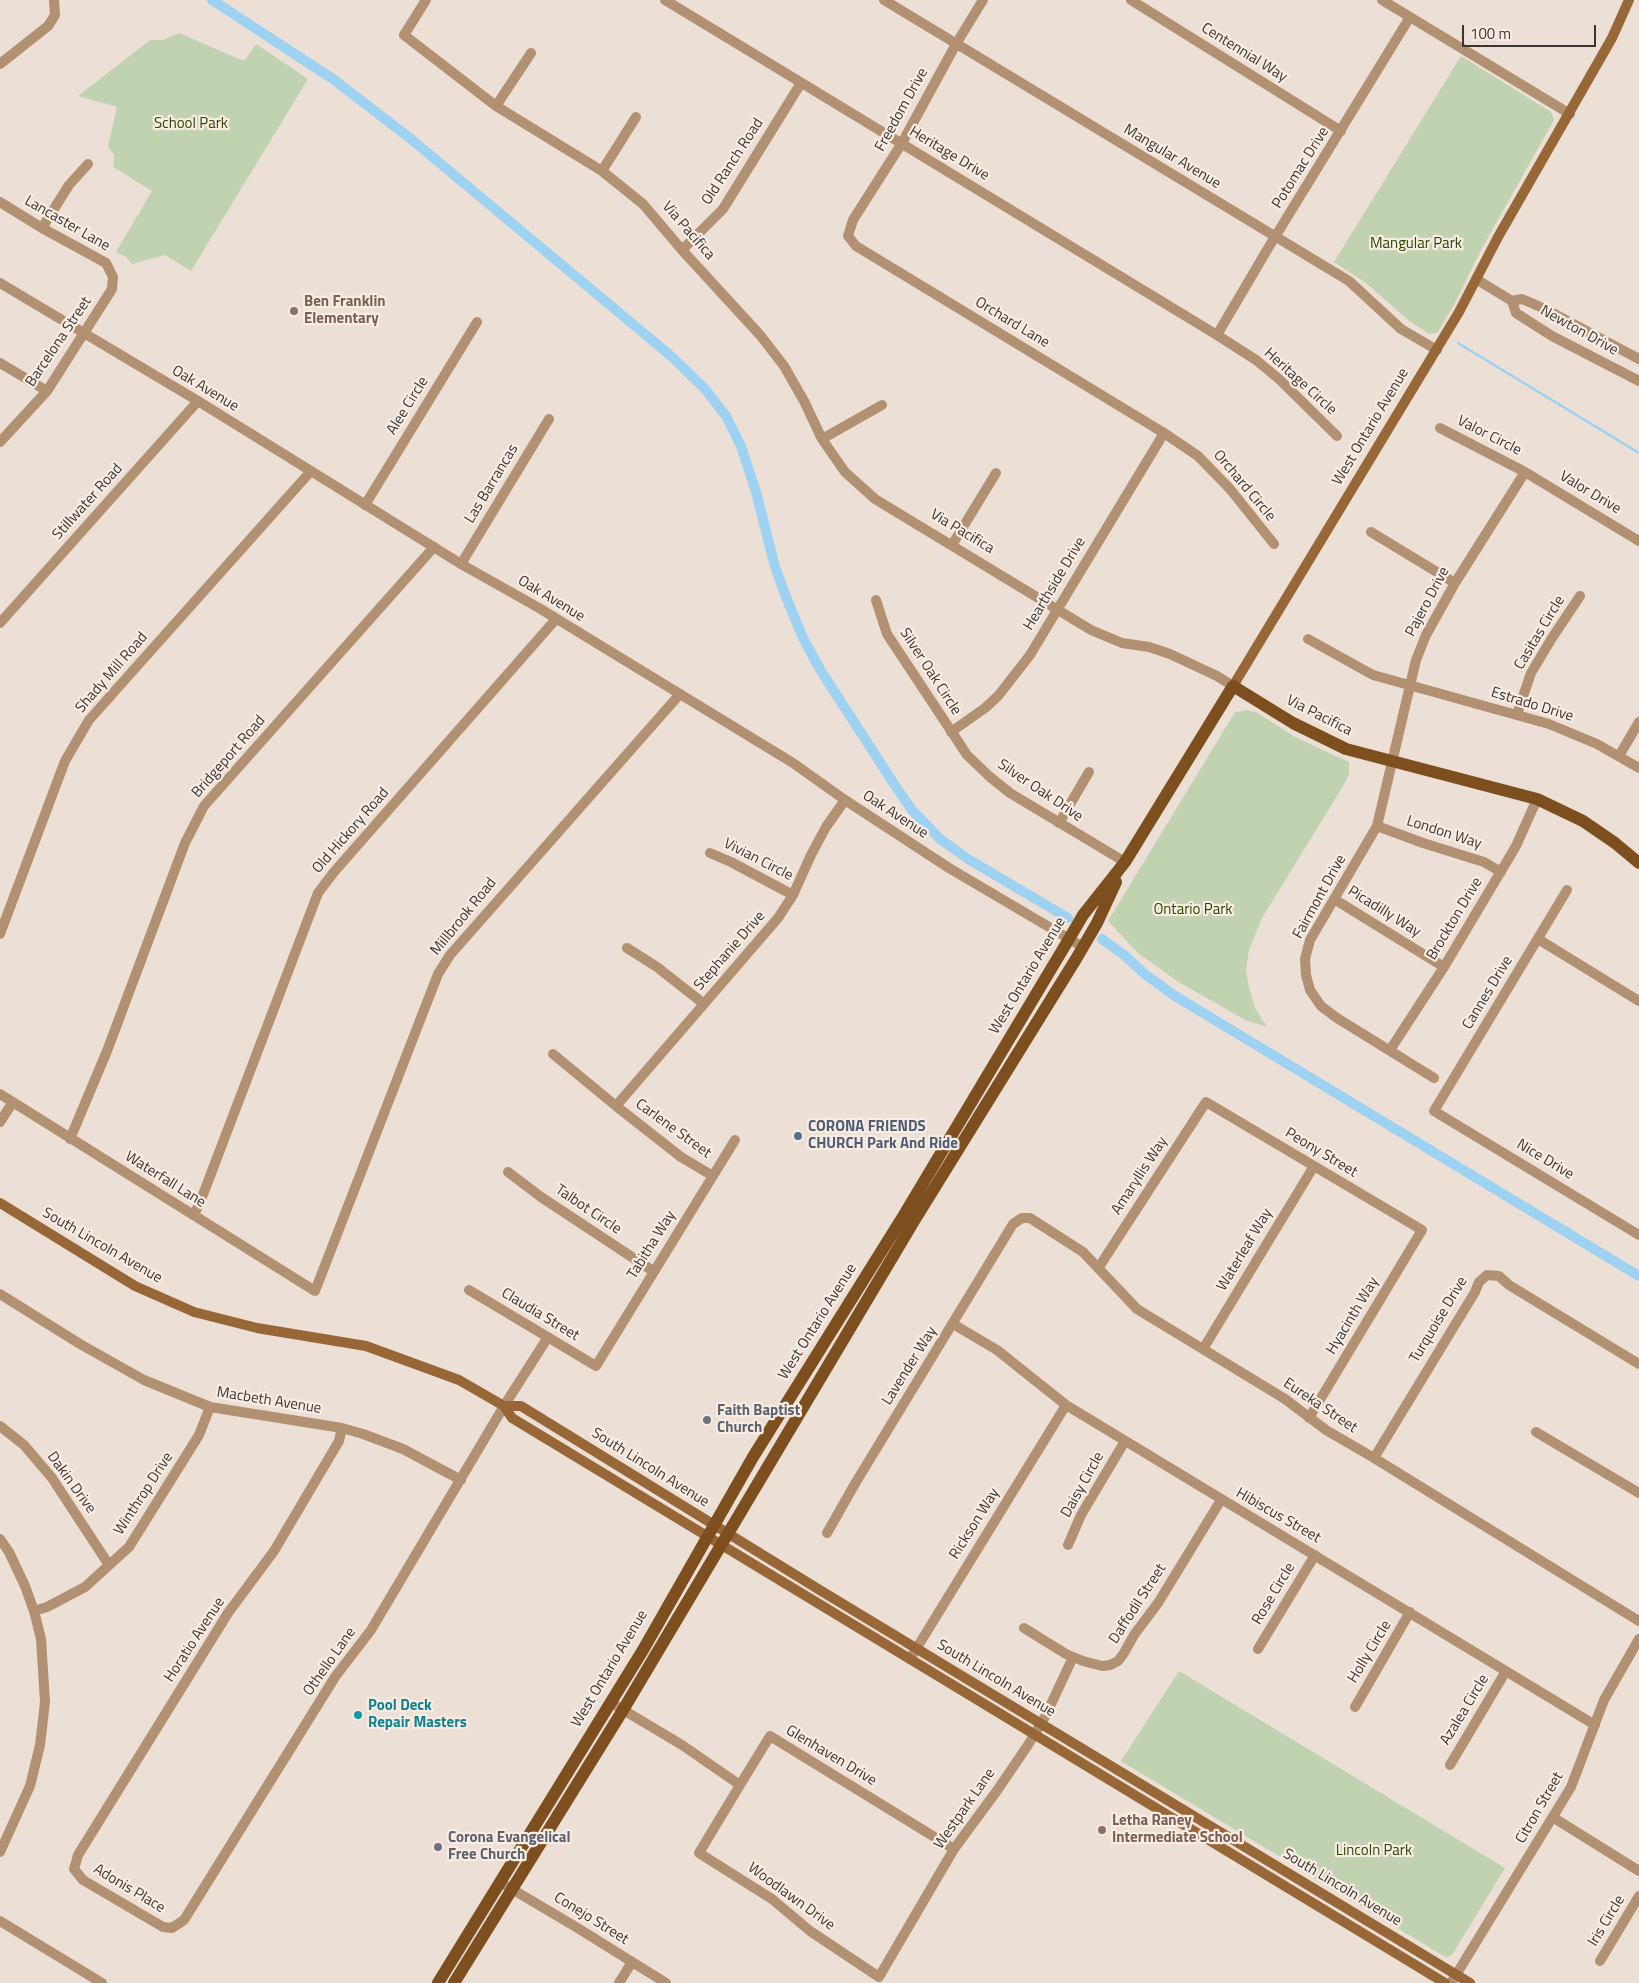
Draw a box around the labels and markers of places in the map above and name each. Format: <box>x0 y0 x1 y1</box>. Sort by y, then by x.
place label: Ben Franklin Elementary <box>304 293 386 328</box>
marker: Ben Franklin Elementary <box>288 305 300 317</box>
place label: CORONA FRIENDS CHURCH Park And Ride <box>808 1118 958 1153</box>
marker: CORONA FRIENDS CHURCH Park And Ride <box>792 1130 804 1142</box>
place label: Faith Baptist Church <box>717 1402 800 1437</box>
marker: Faith Baptist Church <box>701 1414 713 1426</box>
place label: Pool Deck Repair Masters <box>368 1697 467 1732</box>
marker: Pool Deck Repair Masters <box>352 1709 364 1721</box>
place label: Letha Raney Intermediate School <box>1112 1812 1243 1847</box>
marker: Letha Raney Intermediate School <box>1096 1824 1108 1836</box>
place label: Corona Evangelical Free Church <box>448 1829 570 1864</box>
marker: Corona Evangelical Free Church <box>432 1841 444 1853</box>

